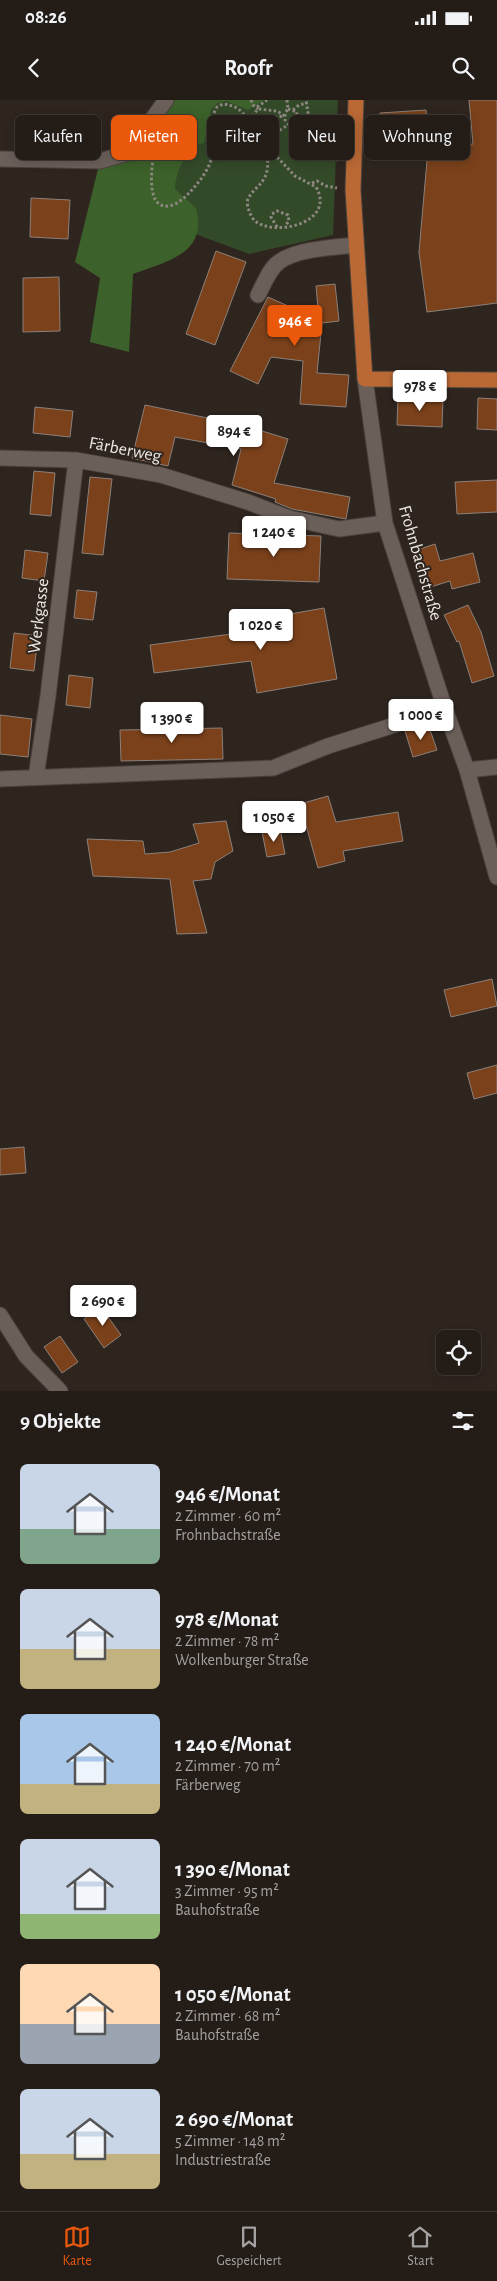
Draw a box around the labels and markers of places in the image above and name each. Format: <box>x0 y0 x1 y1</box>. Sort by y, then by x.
pin: 946 € <box>260 304 330 347</box>
pin: 978 € <box>385 370 455 412</box>
pin: 894 € <box>199 414 269 457</box>
pin: 1 240 € <box>228 516 320 558</box>
pin: 1 020 € <box>215 608 307 651</box>
pin: 1 000 € <box>375 698 467 741</box>
pin: 1 390 € <box>126 702 218 744</box>
pin: 1 050 € <box>228 800 320 843</box>
pin: 2 690 € <box>57 1284 149 1327</box>

